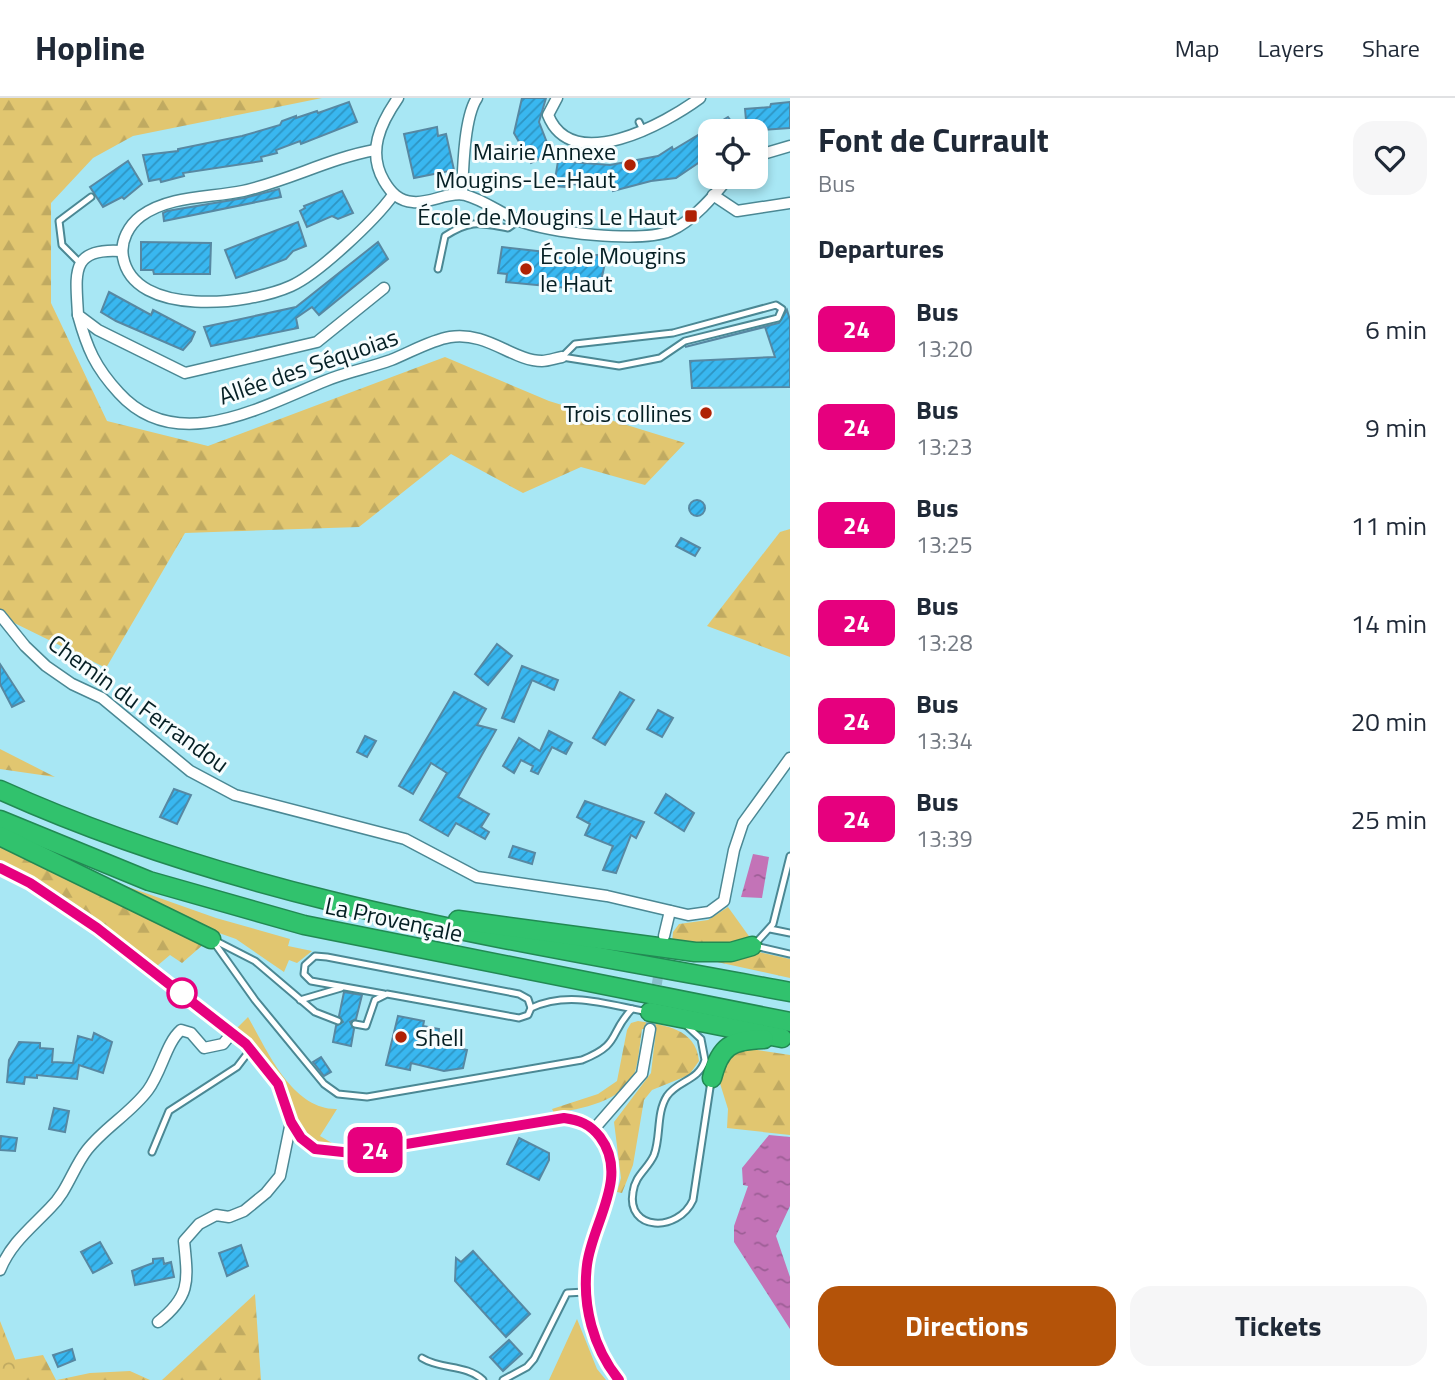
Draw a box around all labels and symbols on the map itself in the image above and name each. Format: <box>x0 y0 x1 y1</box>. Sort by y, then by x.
place label: Mairie Annexe Mougins-Le-Haut <box>435 133 617 197</box>
marker: Mairie Annexe Mougins-Le-Haut <box>622 157 638 173</box>
place label: École de Mougins Le Haut <box>417 198 678 234</box>
marker: École de Mougins Le Haut <box>683 208 699 224</box>
place label: École Mougins le Haut <box>540 237 686 301</box>
marker: École Mougins le Haut <box>518 261 534 277</box>
street label: Allée des Séquoias <box>213 318 403 414</box>
place label: Trois collines <box>564 395 692 431</box>
marker: Trois collines <box>698 405 714 421</box>
street label: Chemin du Ferrandou <box>41 625 237 781</box>
street label: La Provençale <box>322 887 466 951</box>
unlabelled marker <box>167 978 197 1008</box>
place label: Shell <box>415 1019 464 1055</box>
marker: Shell <box>393 1029 409 1045</box>
line badge: 24 <box>344 1127 406 1173</box>

